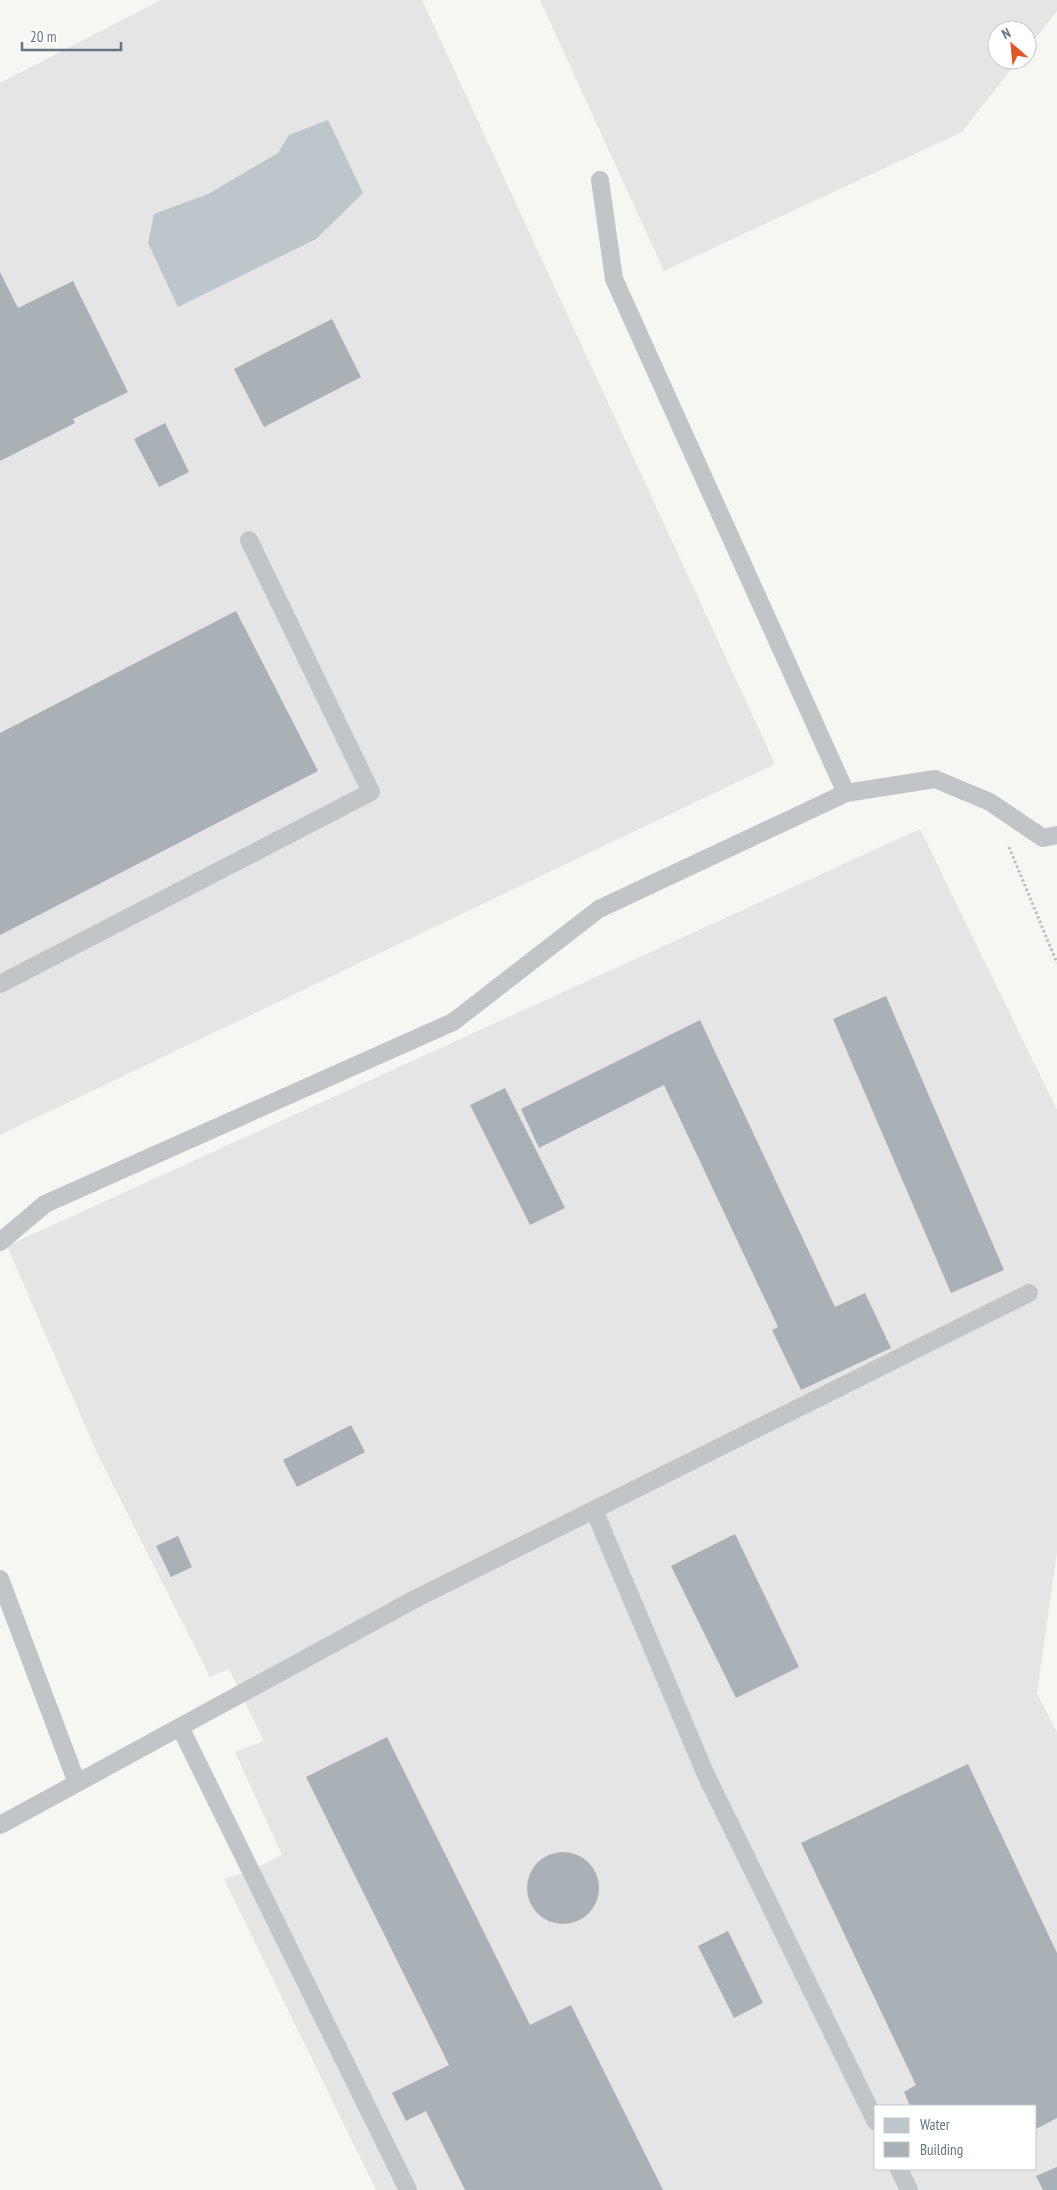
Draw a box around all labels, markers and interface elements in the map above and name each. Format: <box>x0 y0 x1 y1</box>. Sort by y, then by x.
scale bar <box>22 20 121 52</box>
north arrow <box>987 20 1037 70</box>
text: N <box>999 24 1014 43</box>
text: 20 m <box>30 27 56 46</box>
legend <box>874 2105 1037 2170</box>
text: Water <box>920 2115 951 2134</box>
text: Building <box>920 2140 963 2159</box>

